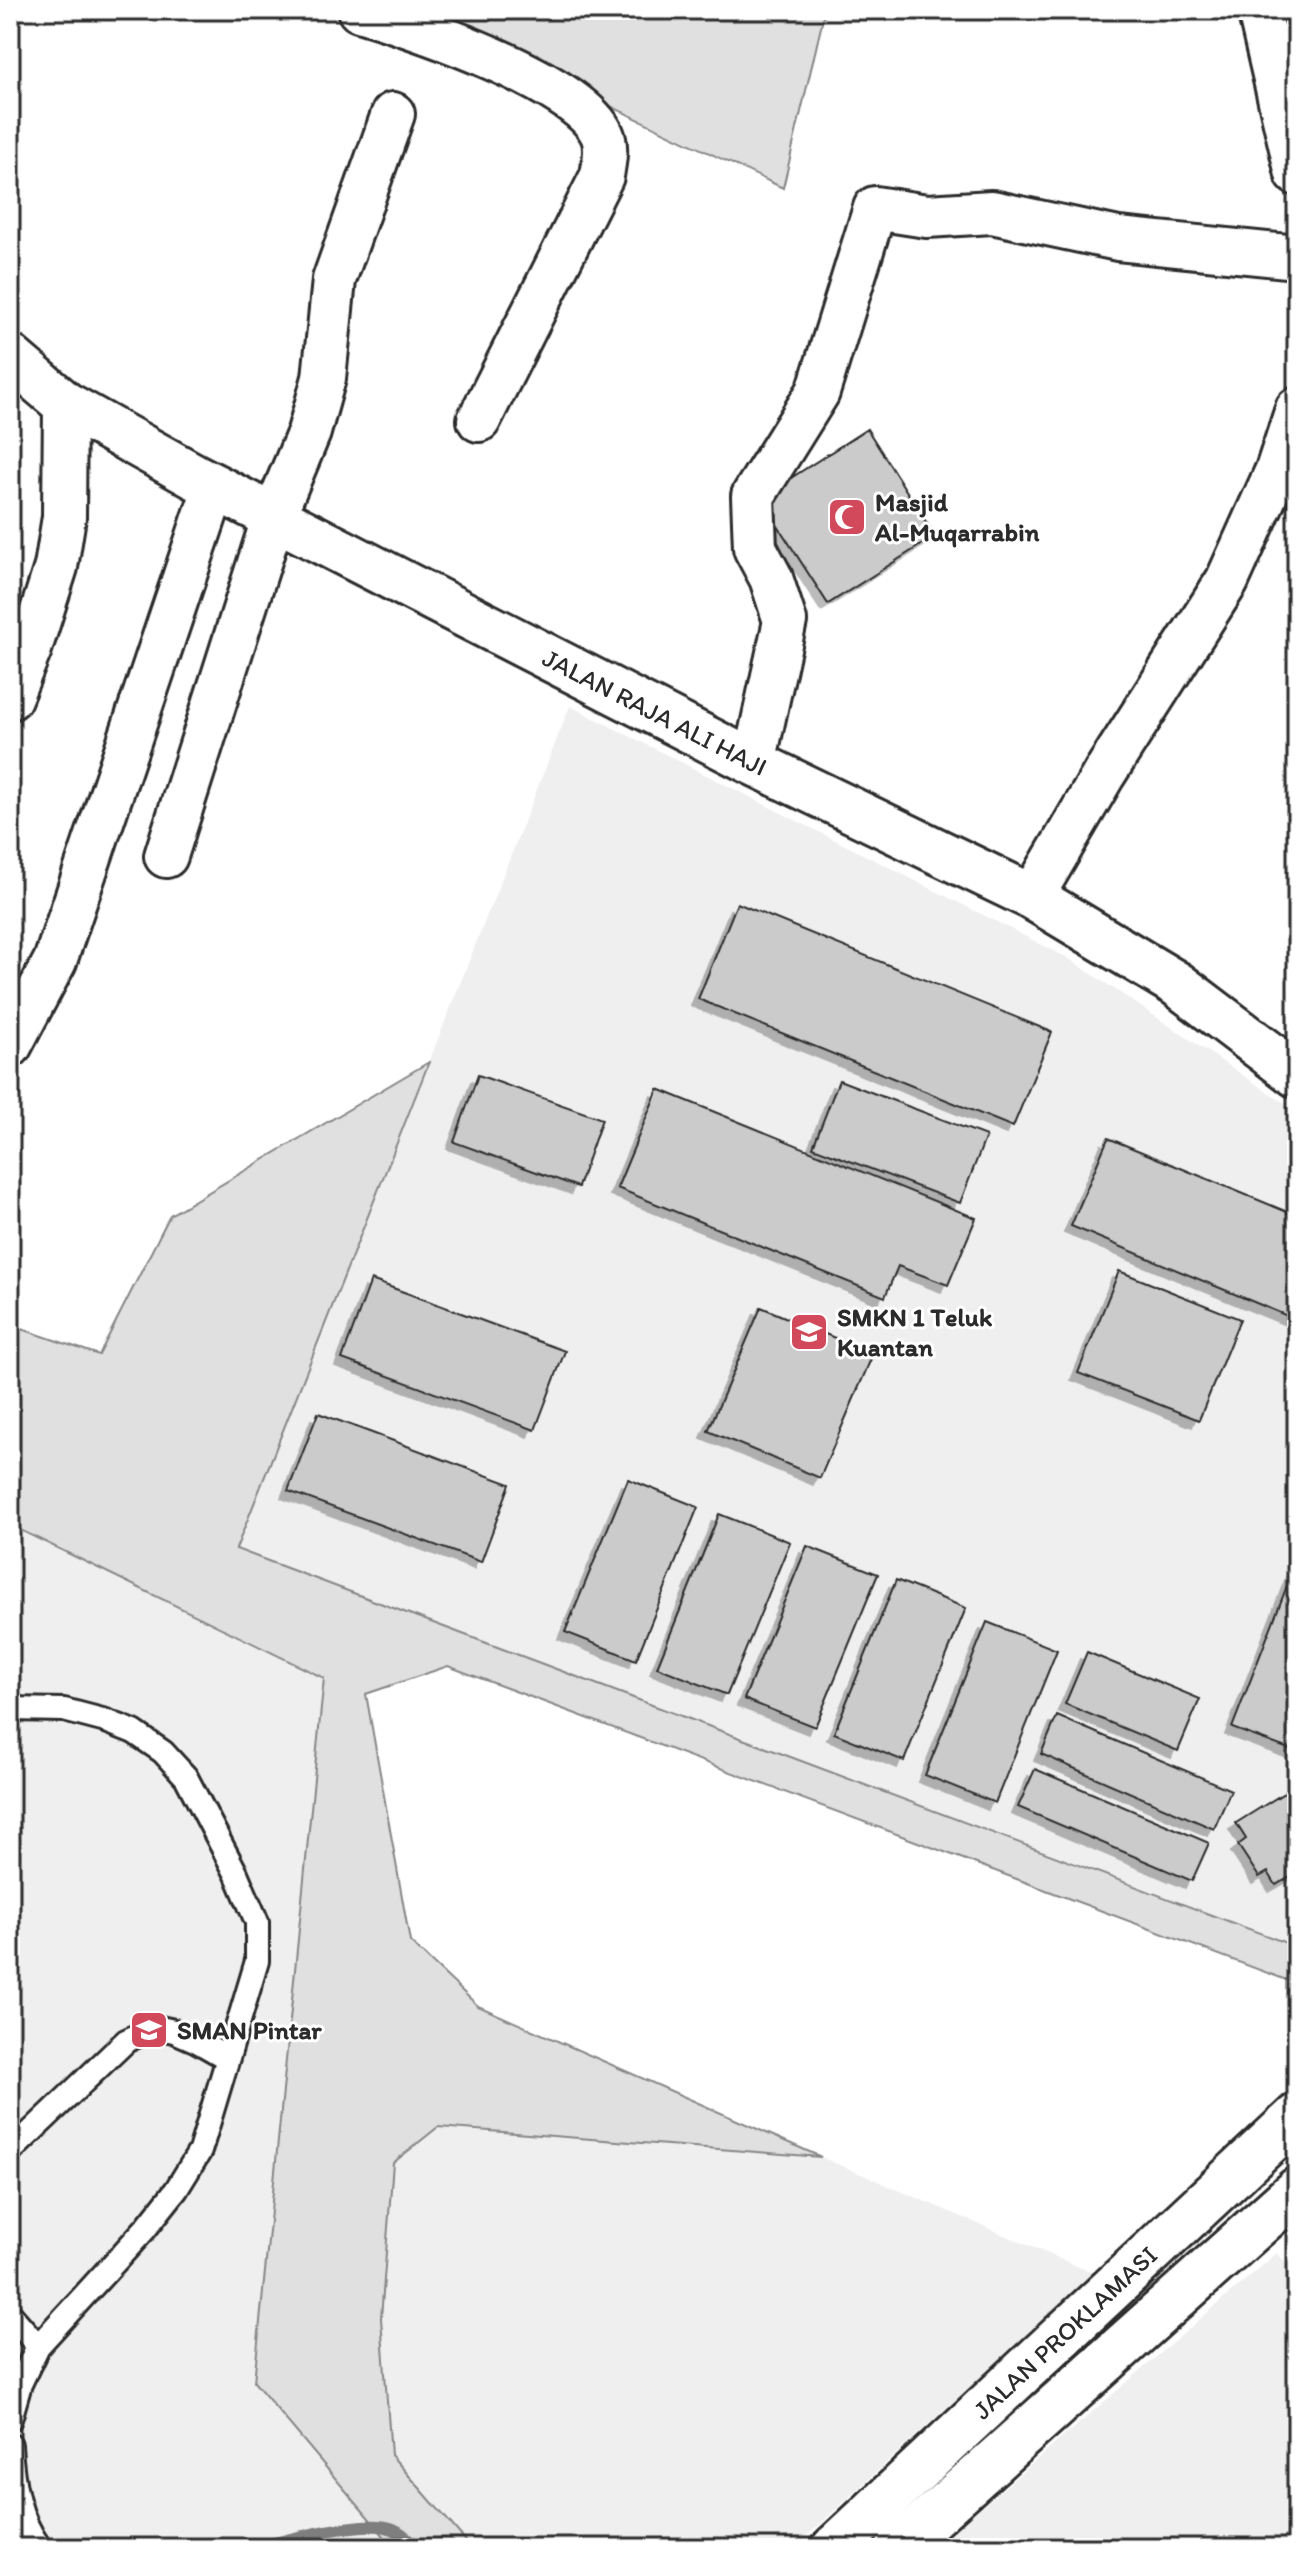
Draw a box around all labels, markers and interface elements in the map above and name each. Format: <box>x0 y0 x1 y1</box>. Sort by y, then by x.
place label: Masjid Al-Muqarrabin <box>874 486 1040 548</box>
mosque icon: Masjid Al-Muqarrabin <box>826 496 868 538</box>
street label: JALAN RAJA ALI HAJI <box>537 641 772 783</box>
place label: SMKN 1 Teluk Kuantan <box>837 1301 993 1363</box>
school or university icon: SMKN 1 Teluk Kuantan <box>788 1311 830 1353</box>
school or university icon: SMAN Pintar <box>128 2009 170 2051</box>
place label: SMAN Pintar <box>177 2014 322 2046</box>
street label: JALAN PROKLAMASI <box>966 2239 1164 2426</box>

